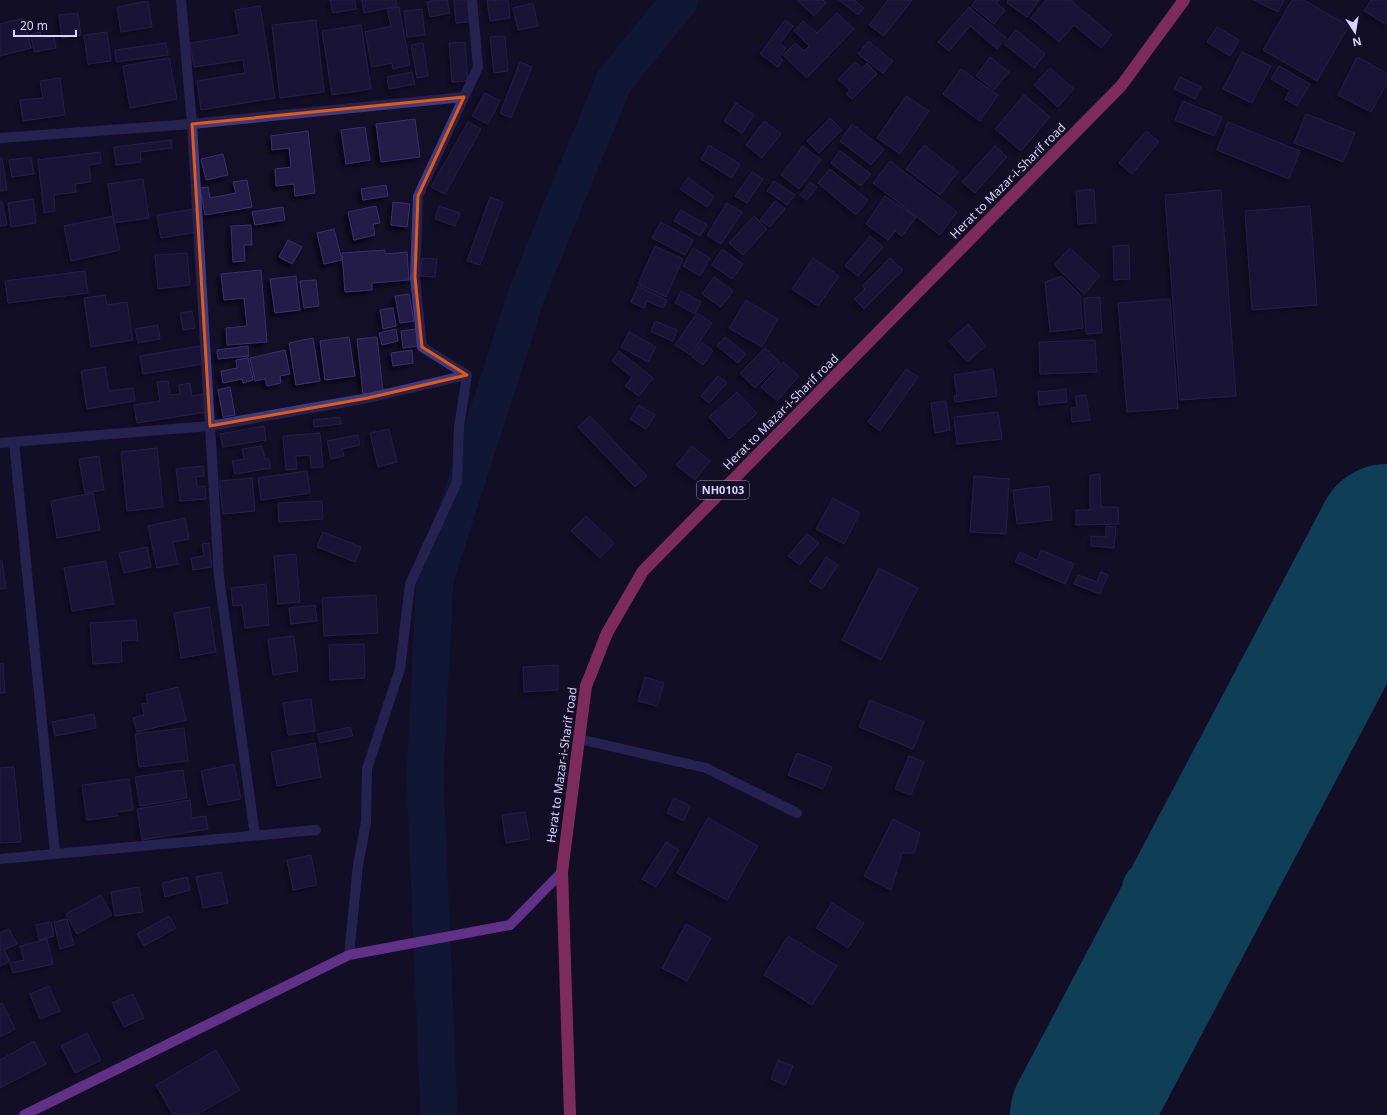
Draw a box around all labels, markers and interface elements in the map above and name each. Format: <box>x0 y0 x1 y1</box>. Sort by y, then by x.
scale bar <box>14 12 76 38</box>
north arrow <box>1335 12 1375 52</box>
text: 20 m <box>20 17 48 34</box>
text: N <box>1351 34 1363 51</box>
street label: Herat to Mazar-i-Sharif road <box>946 119 1069 242</box>
street label: Herat to Mazar-i-Sharif road <box>719 350 842 473</box>
road number: NH0103 <box>697 481 749 499</box>
street label: Herat to Mazar-i-Sharif road <box>542 686 581 844</box>

